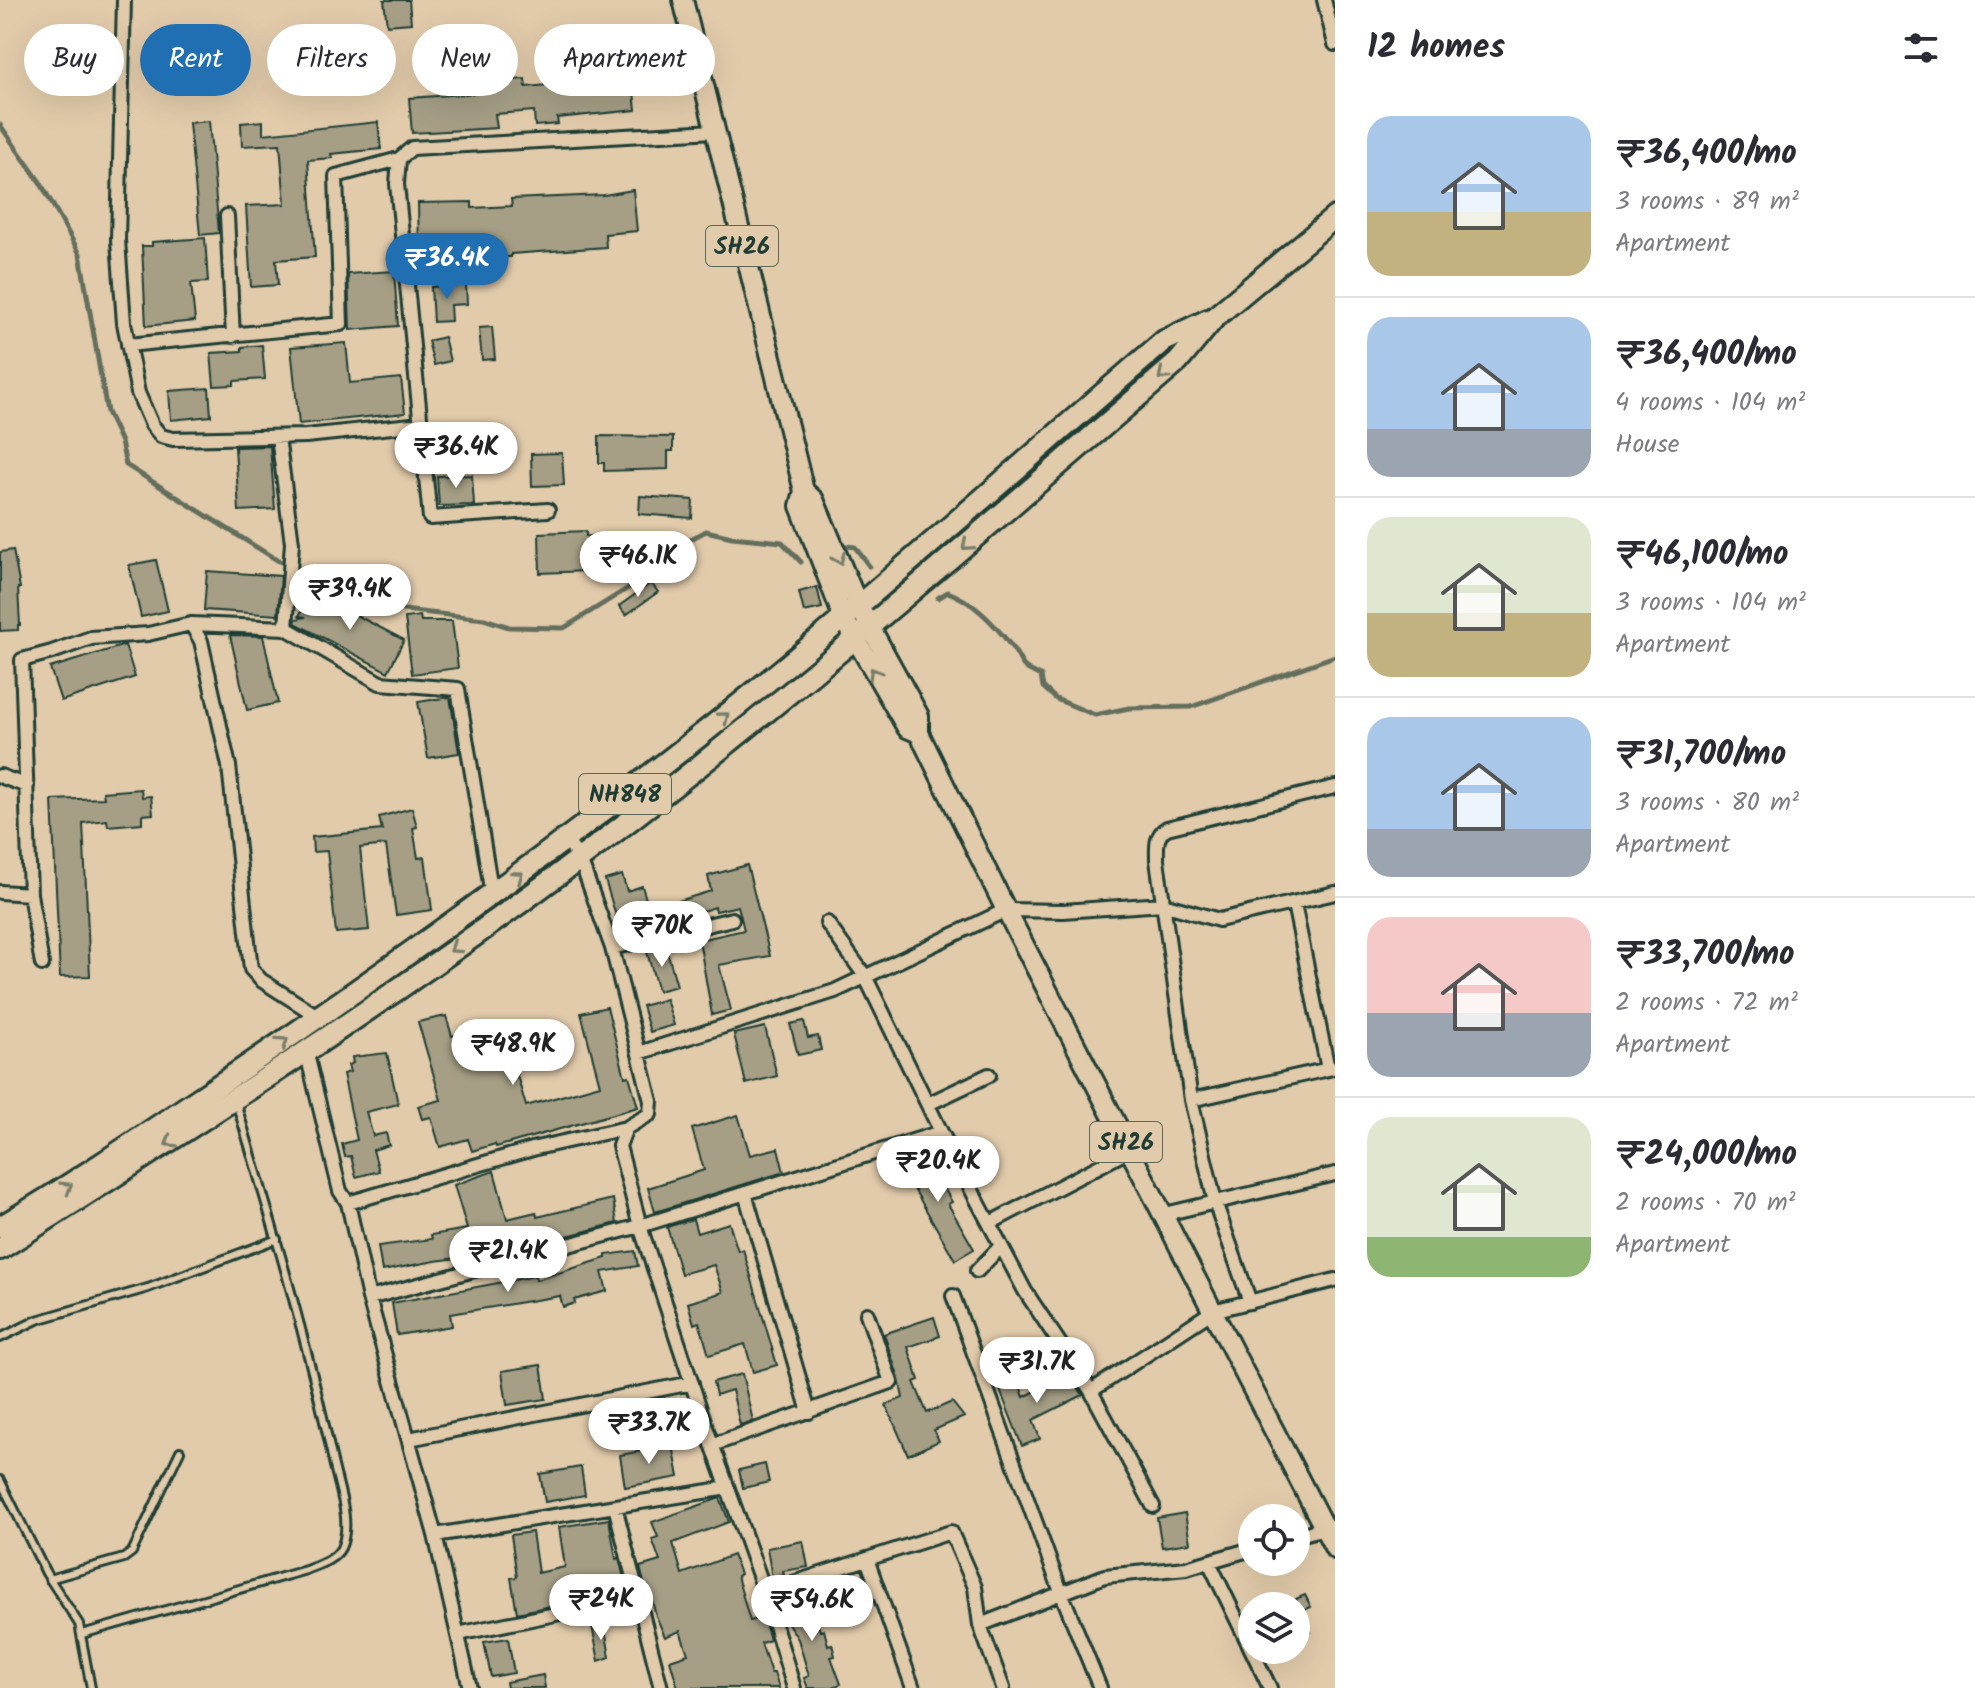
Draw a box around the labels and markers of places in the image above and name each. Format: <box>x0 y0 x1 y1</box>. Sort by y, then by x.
pin: ₹36.4K <box>382 233 512 301</box>
pin: ₹36.4K <box>391 422 521 490</box>
pin: ₹46.1K <box>573 531 703 599</box>
pin: ₹39.4K <box>285 564 415 632</box>
pin: ₹70K <box>615 901 709 969</box>
pin: ₹48.9K <box>448 1019 578 1087</box>
pin: ₹20.4K <box>873 1136 1003 1204</box>
pin: ₹21.4K <box>443 1226 573 1294</box>
pin: ₹31.7K <box>972 1337 1102 1405</box>
pin: ₹33.7K <box>584 1398 714 1466</box>
pin: ₹24K <box>554 1574 648 1642</box>
pin: ₹54.6K <box>747 1575 877 1643</box>

